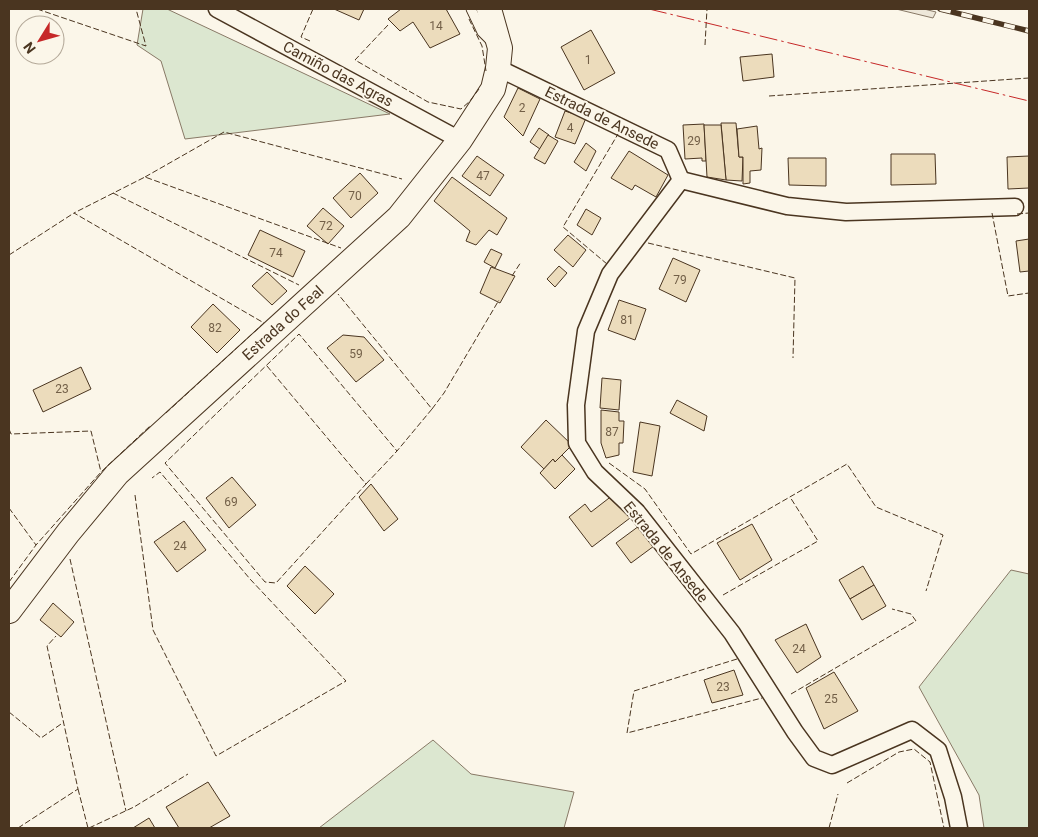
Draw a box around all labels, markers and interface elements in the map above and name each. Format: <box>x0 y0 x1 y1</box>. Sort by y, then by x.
north arrow <box>15 15 65 65</box>
house number: 14 <box>429 19 443 33</box>
street label: Camiño das Agras <box>280 37 396 111</box>
text: N <box>20 39 39 57</box>
house number: 1 <box>585 53 591 67</box>
street label: Estrada de Ansede <box>542 83 662 153</box>
house number: 2 <box>519 101 526 115</box>
house number: 4 <box>567 121 574 135</box>
house number: 29 <box>687 134 701 148</box>
house number: 47 <box>476 169 490 183</box>
house number: 70 <box>348 189 362 203</box>
house number: 72 <box>319 219 333 233</box>
house number: 74 <box>269 246 283 260</box>
house number: 79 <box>673 273 687 287</box>
street label: Estrada do Feal <box>239 282 327 364</box>
house number: 81 <box>620 313 634 327</box>
house number: 82 <box>208 321 222 335</box>
house number: 59 <box>349 347 363 361</box>
house number: 23 <box>55 382 69 396</box>
house number: 87 <box>605 425 619 439</box>
house number: 69 <box>224 495 238 509</box>
street label: Estrada de Ansede <box>620 498 712 606</box>
house number: 24 <box>173 539 187 553</box>
house number: 24 <box>792 642 806 656</box>
house number: 23 <box>716 680 730 694</box>
house number: 25 <box>824 692 838 706</box>

